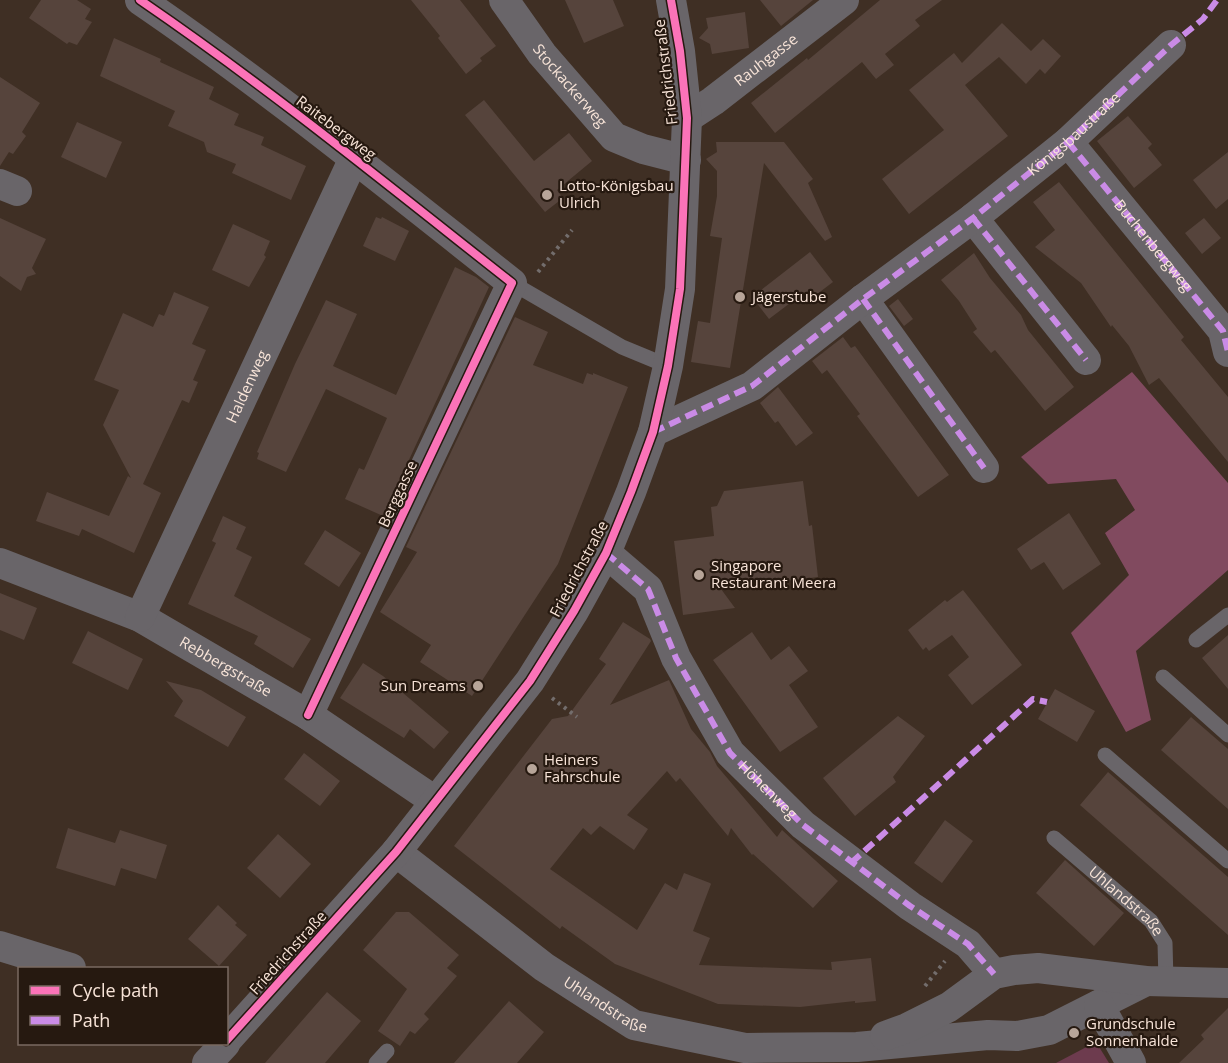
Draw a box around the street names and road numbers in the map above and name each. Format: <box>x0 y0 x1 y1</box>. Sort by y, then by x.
street label: Friedrichstraße <box>649 18 681 126</box>
street label: Rauhgasse <box>729 28 801 90</box>
street label: Stockackerweg <box>529 39 612 131</box>
street label: Königsbaustraße <box>1022 87 1124 180</box>
street label: Raitebergweg <box>293 91 381 164</box>
street label: Buchenbergweg <box>1110 195 1197 295</box>
street label: Haldenweg <box>221 347 272 426</box>
street label: Berggasse <box>373 457 421 530</box>
street label: Friedrichstraße <box>544 517 612 620</box>
street label: Rebbergstraße <box>176 631 276 701</box>
street label: Höhenweg <box>735 756 802 823</box>
street label: Uhlandstraße <box>1085 861 1169 939</box>
street label: Friedrichstraße <box>244 906 330 999</box>
street label: Uhlandstraße <box>560 971 649 1036</box>

